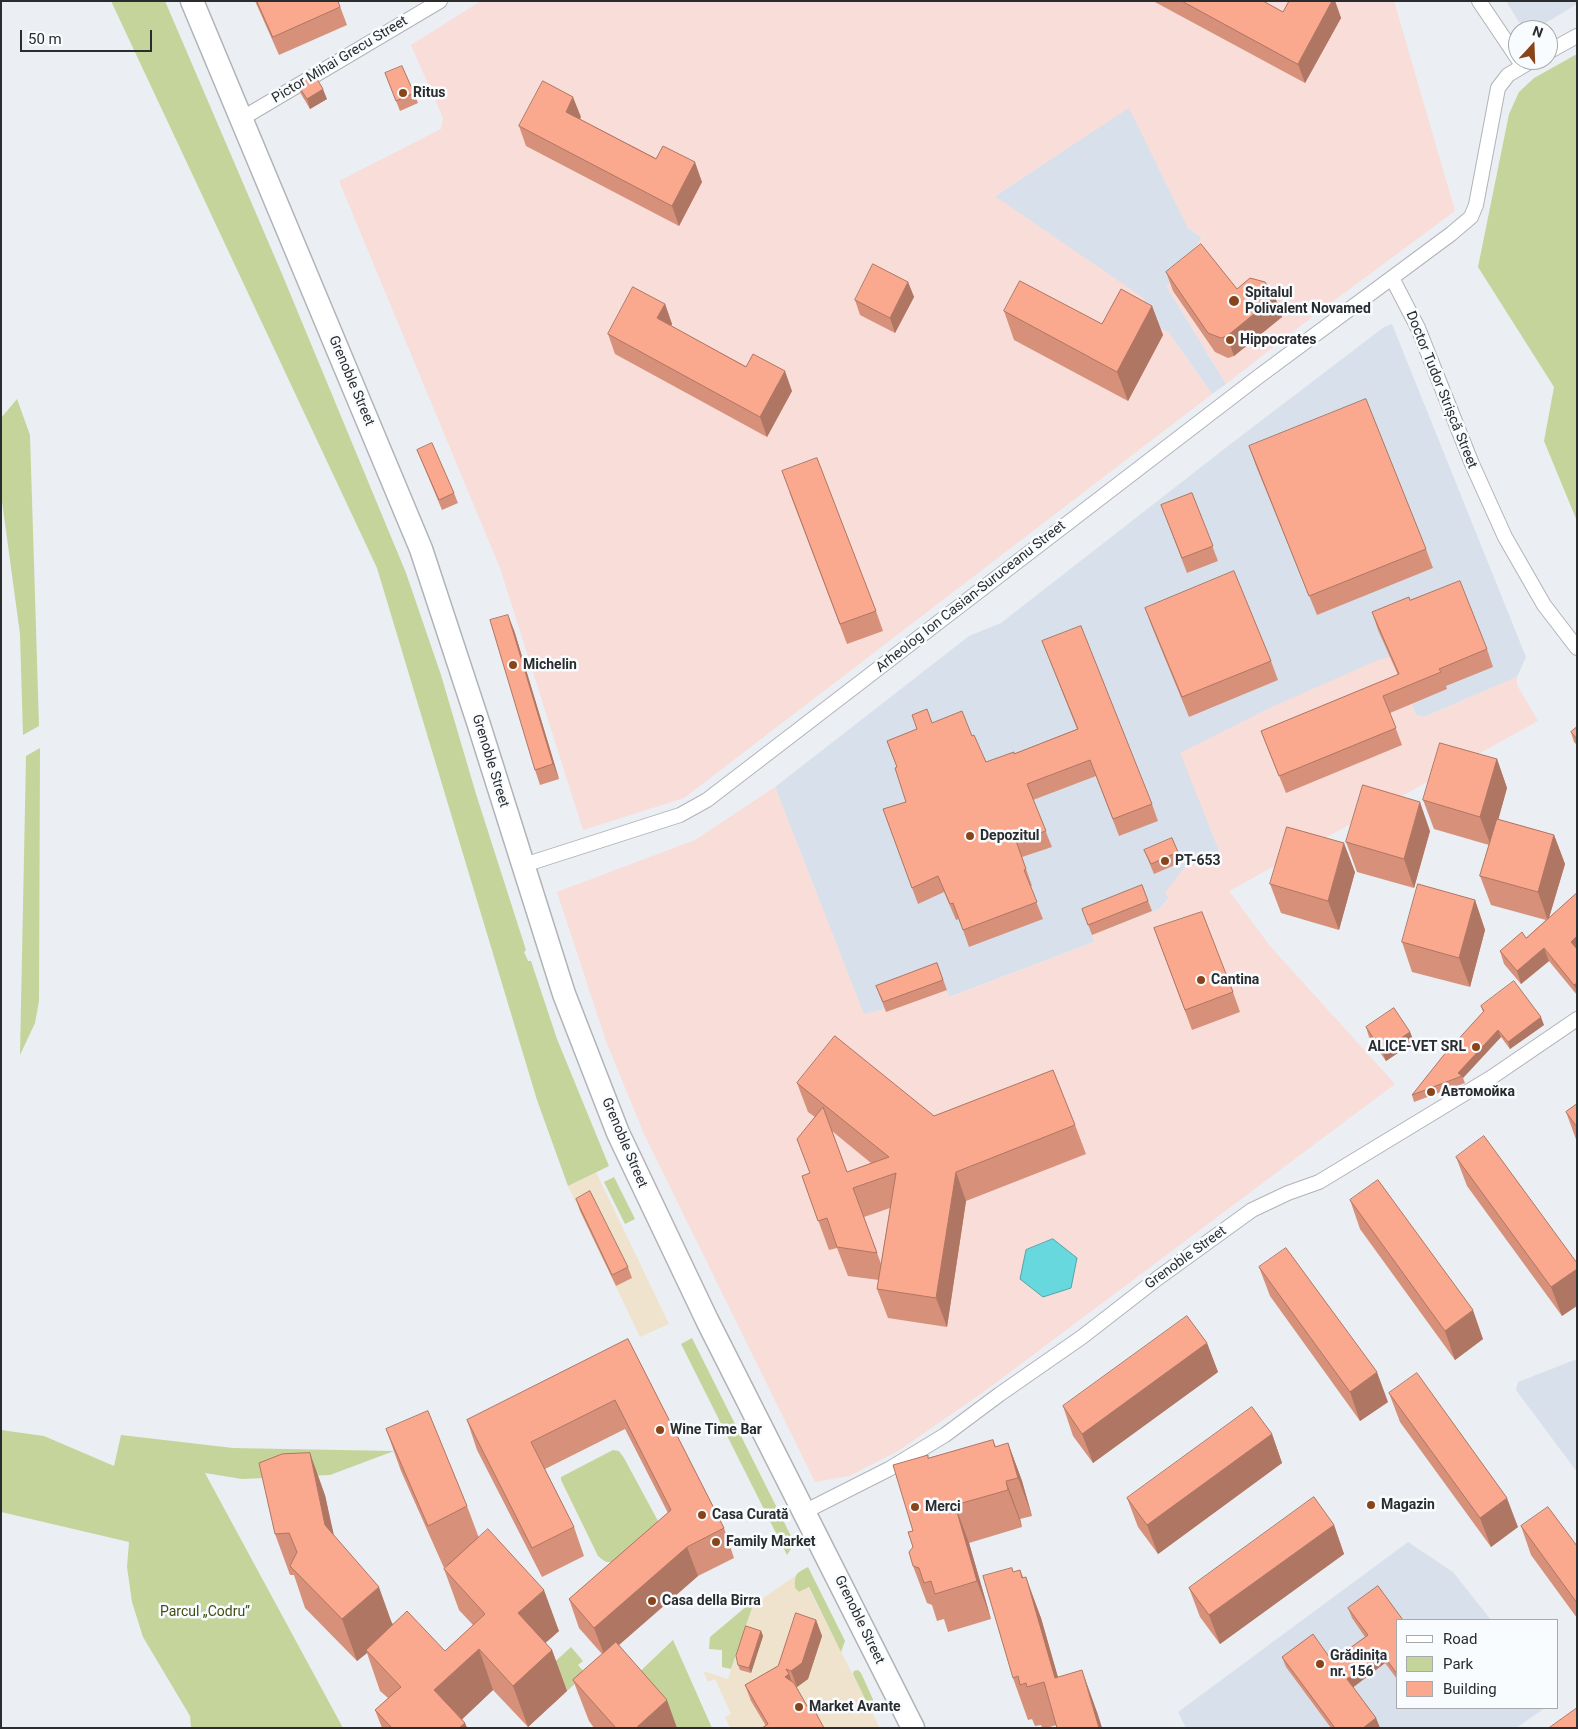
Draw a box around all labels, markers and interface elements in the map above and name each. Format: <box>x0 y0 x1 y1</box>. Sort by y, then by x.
street label: Pictor Mihai Grecu Street <box>269 13 411 107</box>
scale bar <box>22 20 155 52</box>
north arrow <box>1508 20 1558 70</box>
text: N <box>1530 23 1545 41</box>
text: 50 m <box>28 30 62 48</box>
place label: Ritus <box>413 85 445 101</box>
marker: Ritus <box>397 87 409 99</box>
place label: Spitalul Polivalent Novamed <box>1245 285 1371 318</box>
marker: Spitalul Polivalent Novamed <box>1227 294 1241 308</box>
street label: Doctor Tudor Strișcă Street <box>1402 309 1480 471</box>
place label: Hippocrates <box>1240 332 1316 348</box>
street label: Grenoble Street <box>324 333 378 429</box>
marker: Hippocrates <box>1224 334 1236 346</box>
street label: Arheolog Ion Casian-Suruceanu Street <box>873 518 1069 676</box>
place label: Michelin <box>523 657 577 673</box>
marker: Michelin <box>507 659 519 671</box>
street label: Grenoble Street <box>468 712 512 810</box>
place label: Depozitul <box>980 828 1039 844</box>
marker: Depozitul <box>964 830 976 842</box>
place label: PT-653 <box>1175 853 1221 869</box>
marker: PT-653 <box>1159 855 1171 867</box>
place label: Cantina <box>1211 972 1259 988</box>
marker: Cantina <box>1195 974 1207 986</box>
place label: ALICE-VET SRL <box>1368 1039 1466 1055</box>
marker: ALICE-VET SRL <box>1470 1041 1482 1053</box>
place label: Автомойка <box>1441 1084 1515 1100</box>
marker: Автомойка <box>1425 1086 1437 1098</box>
street label: Grenoble Street <box>597 1095 651 1191</box>
street label: Grenoble Street <box>1142 1223 1230 1293</box>
place label: Wine Time Bar <box>670 1422 762 1438</box>
marker: Wine Time Bar <box>654 1424 666 1436</box>
place label: Magazin <box>1381 1497 1435 1513</box>
place label: Merci <box>925 1499 961 1515</box>
marker: Magazin <box>1365 1499 1377 1511</box>
marker: Merci <box>909 1501 921 1513</box>
place label: Casa Curată <box>712 1507 788 1523</box>
marker: Casa Curată <box>696 1509 708 1521</box>
place label: Family Market <box>726 1534 816 1550</box>
marker: Family Market <box>710 1536 722 1548</box>
street label: Grenoble Street <box>830 1573 888 1667</box>
place label: Casa della Birra <box>662 1593 761 1609</box>
marker: Casa della Birra <box>646 1595 658 1607</box>
park label: Parcul „Codru” <box>160 1604 250 1620</box>
legend <box>1396 1619 1558 1709</box>
text: Road <box>1443 1630 1477 1648</box>
place label: Grădinița nr. 156 <box>1330 1648 1387 1680</box>
text: Park <box>1443 1655 1473 1673</box>
marker: Grădinița nr. 156 <box>1314 1658 1326 1670</box>
text: Building <box>1443 1680 1497 1698</box>
place label: Market Avante <box>809 1699 901 1715</box>
marker: Market Avante <box>793 1701 805 1713</box>

